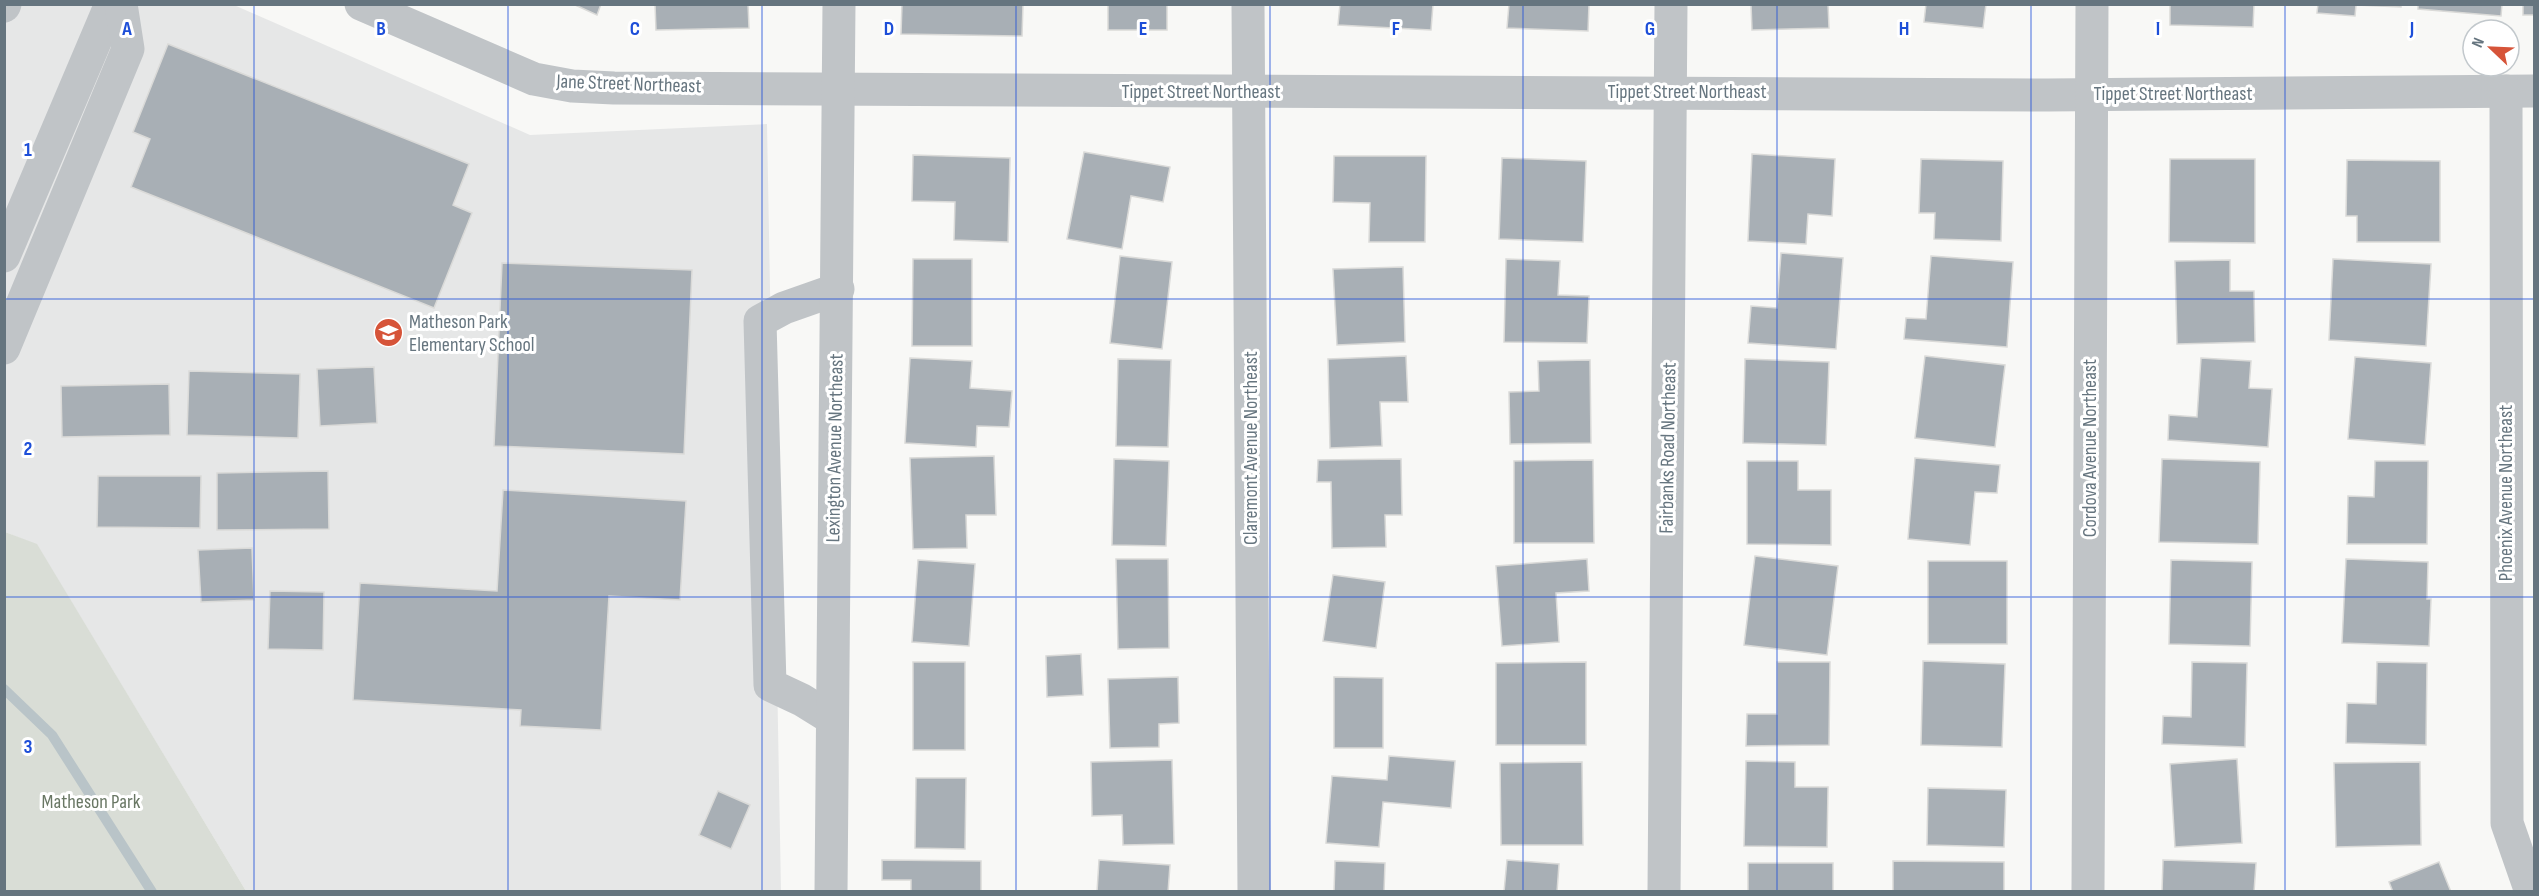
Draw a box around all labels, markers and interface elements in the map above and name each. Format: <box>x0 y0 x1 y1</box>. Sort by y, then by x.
text: A <box>121 17 132 41</box>
text: B <box>376 17 386 41</box>
text: C <box>630 17 640 41</box>
text: D <box>884 17 894 41</box>
text: E <box>1139 17 1147 41</box>
text: F <box>1392 17 1400 41</box>
text: G <box>1645 17 1655 41</box>
text: H <box>1899 17 1909 41</box>
text: I <box>2156 17 2160 41</box>
text: J <box>2409 17 2414 41</box>
north arrow <box>2461 18 2521 78</box>
text: N <box>2468 35 2489 50</box>
street label: Jane Street Northeast <box>555 69 702 99</box>
street label: Tippet Street Northeast <box>1121 80 1281 104</box>
street label: Tippet Street Northeast <box>1607 80 1767 104</box>
street label: Tippet Street Northeast <box>2093 82 2253 106</box>
text: 1 <box>24 138 32 162</box>
place label: Matheson Park Elementary School <box>409 310 535 357</box>
school or university icon: Matheson Park Elementary School <box>372 317 404 349</box>
street label: Claremont Avenue Northeast <box>1239 351 1263 545</box>
street label: Lexington Avenue Northeast <box>821 353 849 543</box>
street label: Cordova Avenue Northeast <box>2078 359 2102 537</box>
street label: Fairbanks Road Northeast <box>1655 362 1681 534</box>
street label: Phoenix Avenue Northeast <box>2494 405 2518 581</box>
text: 2 <box>24 437 32 461</box>
text: 3 <box>24 735 33 759</box>
park label: Matheson Park <box>42 790 141 814</box>

